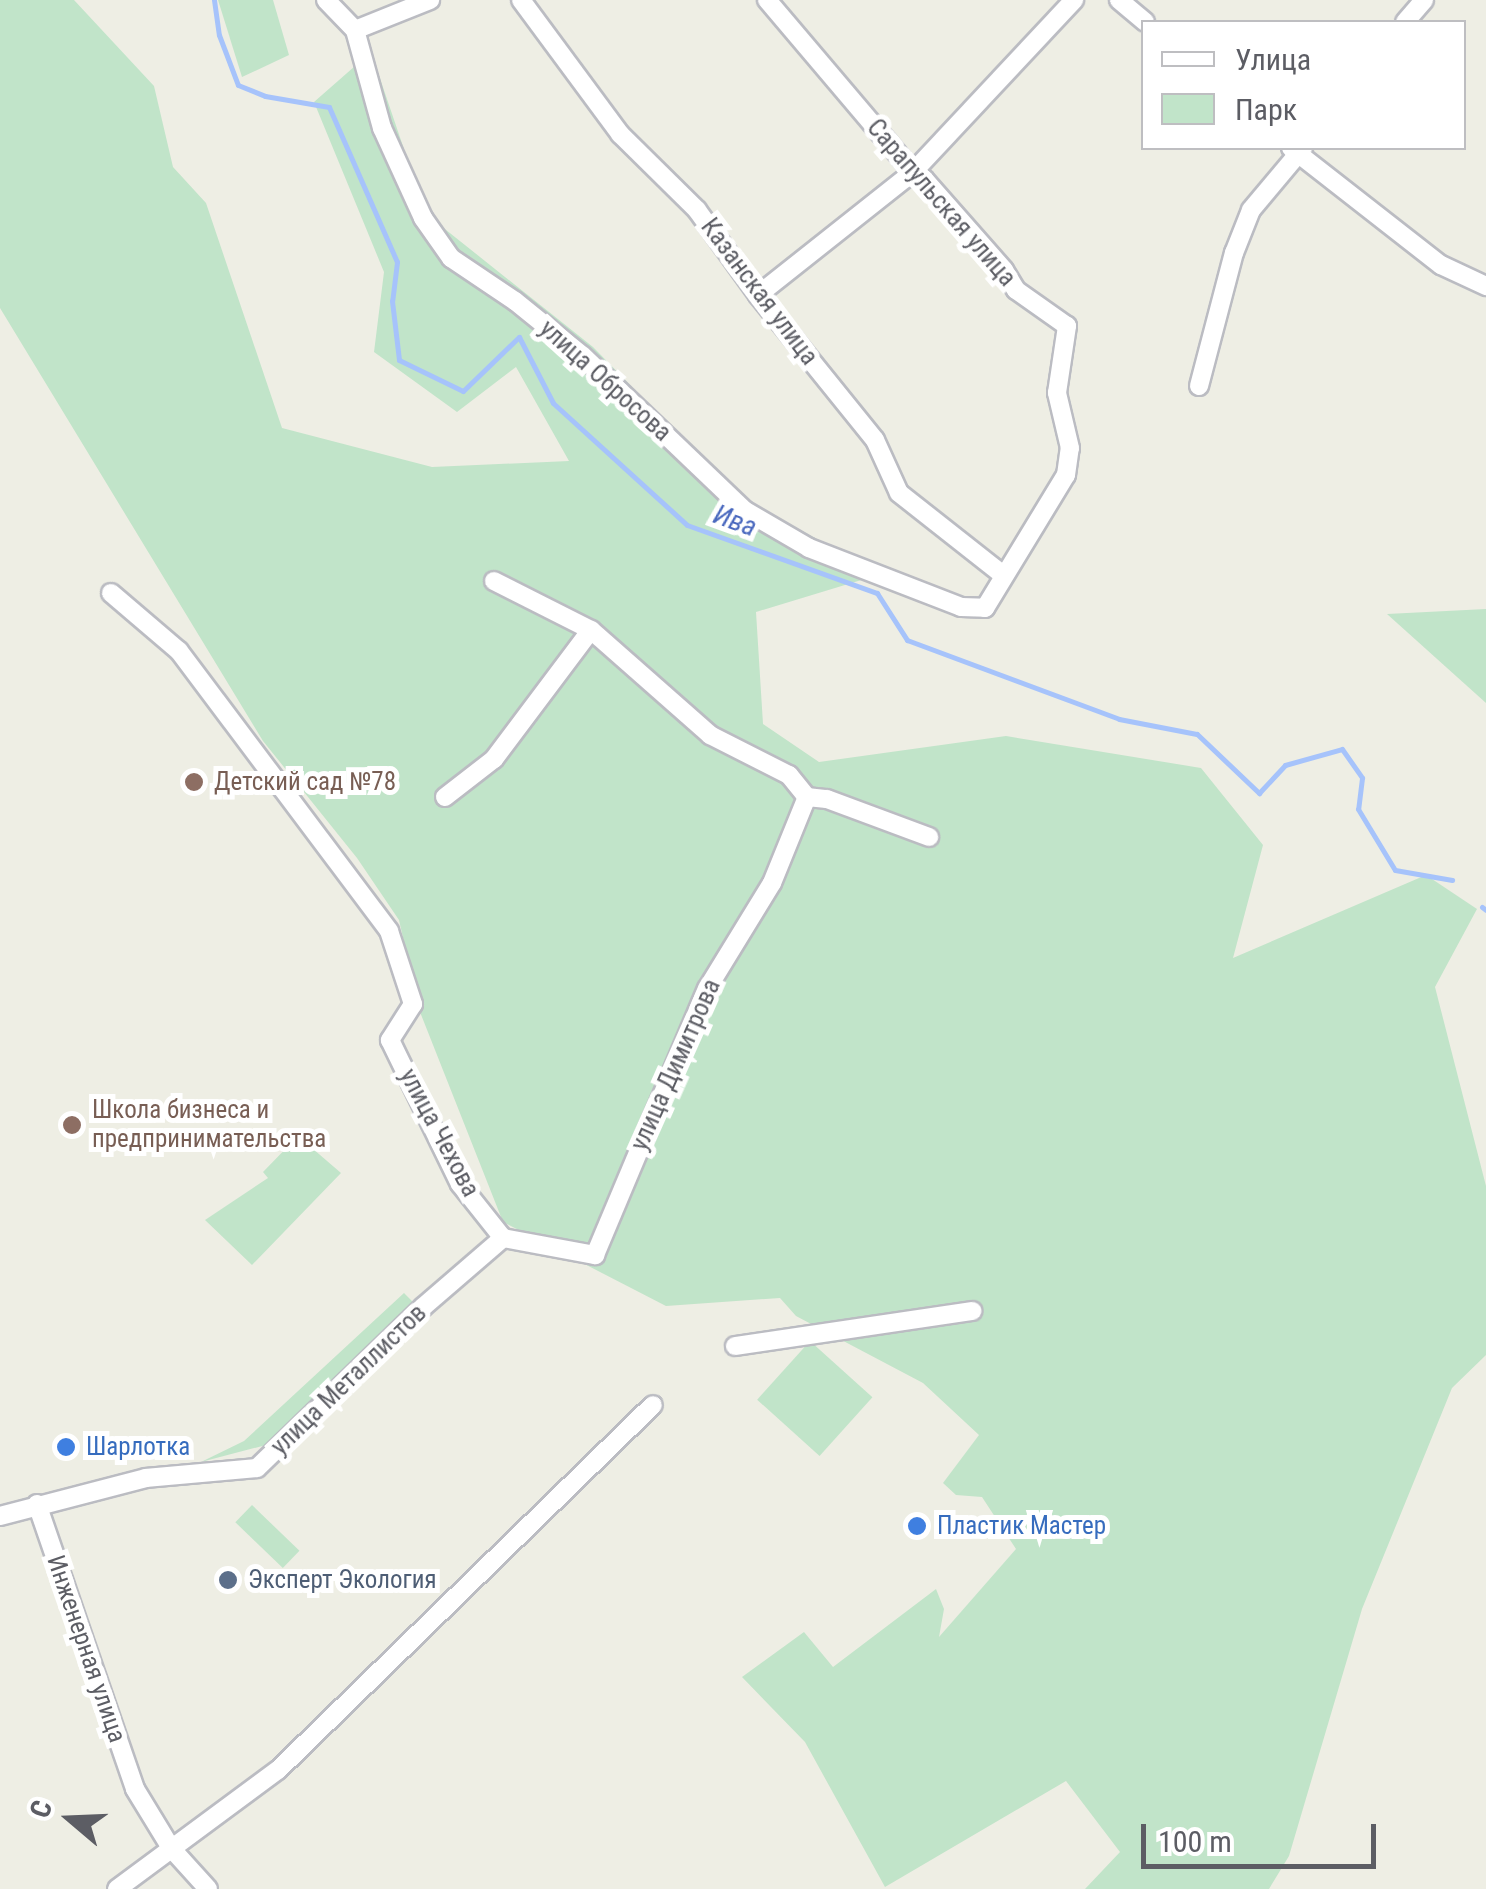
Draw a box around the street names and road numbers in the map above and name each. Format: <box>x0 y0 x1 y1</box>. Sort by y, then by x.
street label: Сарапульская улица <box>860 113 1022 293</box>
street label: Казанская улица <box>694 213 824 371</box>
street label: улица Обросова <box>533 314 677 448</box>
street label: улица Димитрова <box>625 975 727 1155</box>
street label: улица Чехова <box>393 1064 485 1202</box>
street label: улица Металлистов <box>265 1298 433 1462</box>
street label: Инженерная улица <box>40 1551 132 1747</box>

